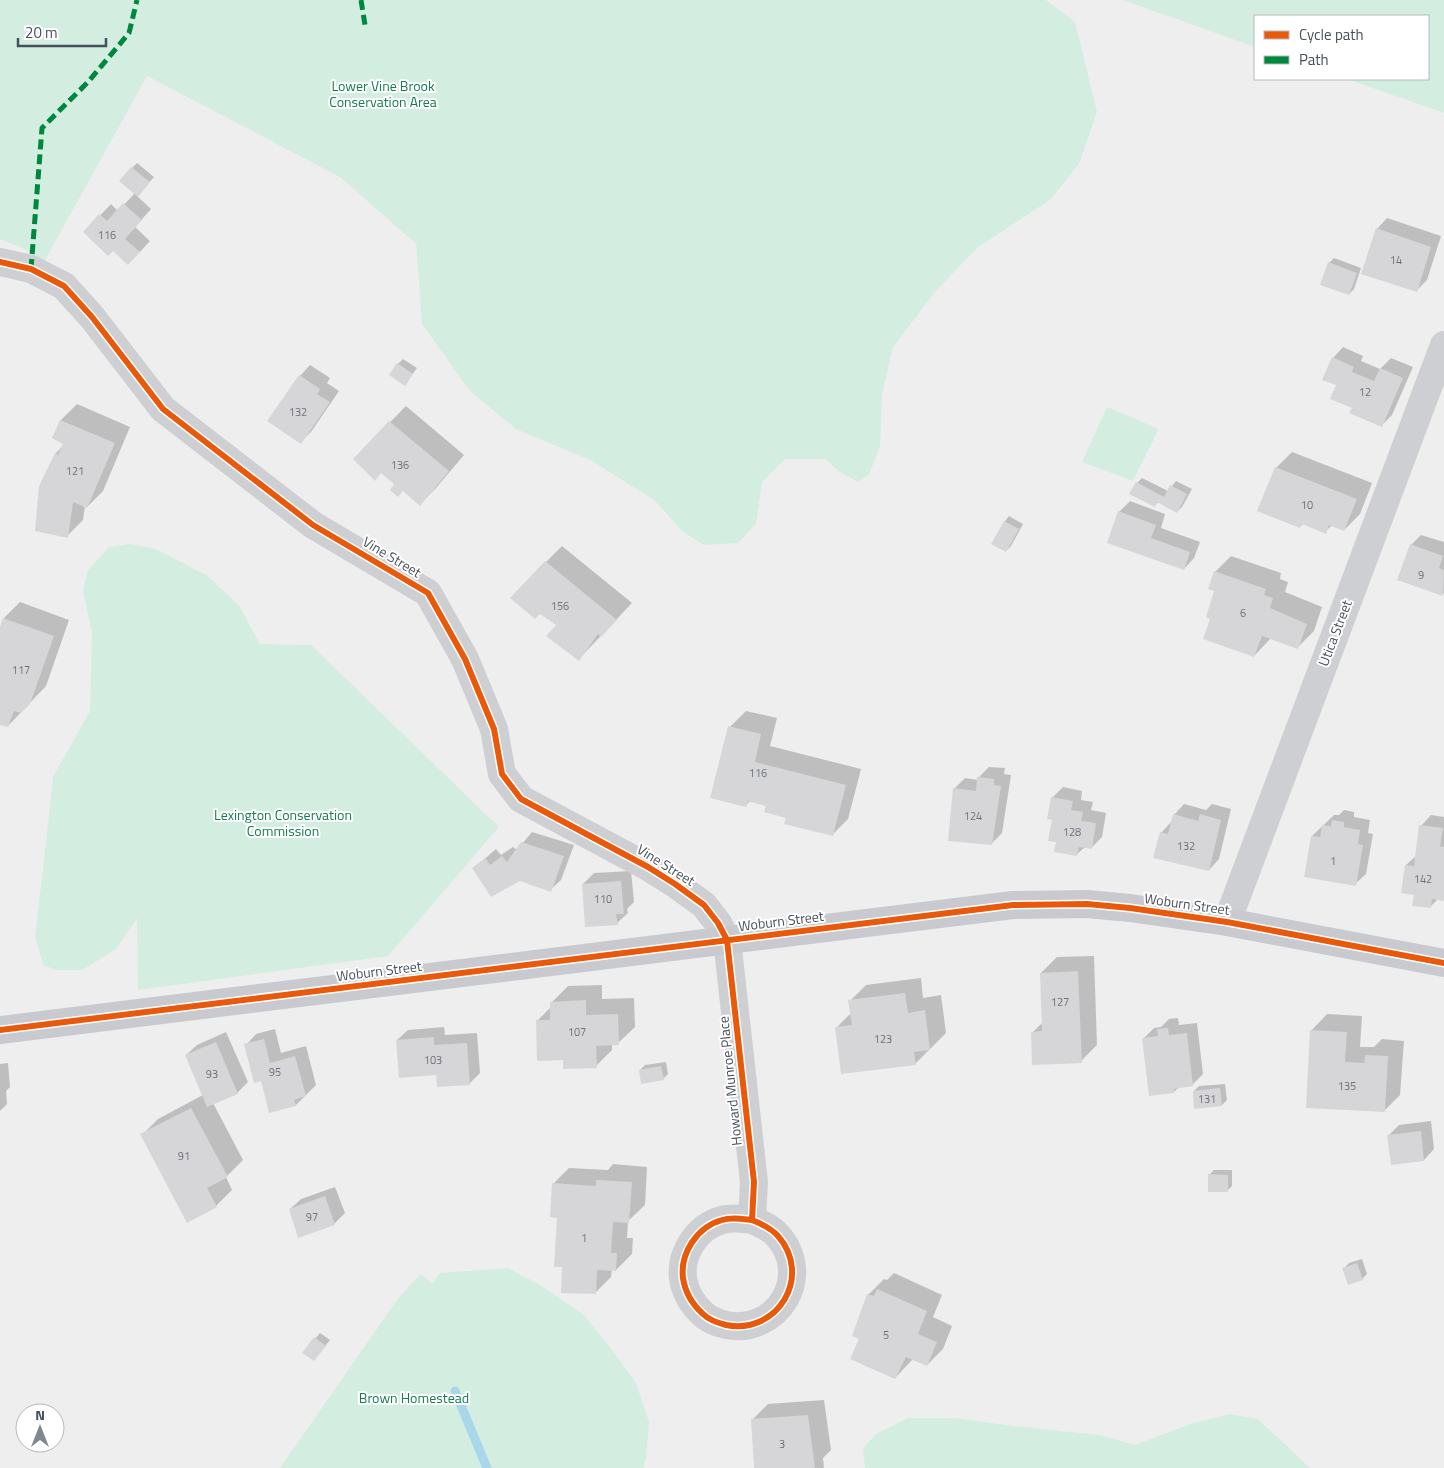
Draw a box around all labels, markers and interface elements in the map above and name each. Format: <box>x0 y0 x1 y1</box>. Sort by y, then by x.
scale bar <box>18 15 105 47</box>
legend <box>1254 15 1429 80</box>
text: 20 m <box>25 21 58 44</box>
text: Cycle path <box>1299 23 1364 46</box>
text: Path <box>1299 48 1329 71</box>
park label: Lower Vine Brook Conservation Area <box>329 75 437 112</box>
house number: 116 <box>98 227 116 243</box>
house number: 14 <box>1390 252 1402 268</box>
house number: 12 <box>1359 384 1371 400</box>
house number: 132 <box>289 404 307 420</box>
house number: 136 <box>391 457 409 473</box>
house number: 121 <box>66 463 84 479</box>
house number: 10 <box>1301 497 1313 513</box>
street label: Vine Street <box>359 531 426 582</box>
house number: 9 <box>1418 567 1424 583</box>
street label: Utica Street <box>1312 597 1357 669</box>
house number: 156 <box>551 598 569 614</box>
house number: 6 <box>1240 605 1246 621</box>
house number: 117 <box>12 662 30 678</box>
house number: 116 <box>749 765 767 781</box>
park label: Lexington Conservation Commission <box>214 804 352 841</box>
house number: 124 <box>964 808 982 824</box>
house number: 128 <box>1063 824 1081 840</box>
street label: Vine Street <box>633 838 699 891</box>
house number: 132 <box>1177 838 1195 854</box>
house number: 1 <box>1330 853 1336 869</box>
house number: 142 <box>1414 871 1432 887</box>
street label: Woburn Street <box>1143 887 1231 920</box>
house number: 110 <box>594 891 612 907</box>
street label: Woburn Street <box>737 905 825 936</box>
street label: Woburn Street <box>335 955 423 986</box>
house number: 127 <box>1051 994 1069 1010</box>
street label: Howard Munroe Place <box>712 1015 747 1147</box>
house number: 107 <box>568 1024 586 1040</box>
house number: 123 <box>874 1031 892 1047</box>
house number: 103 <box>424 1052 442 1068</box>
house number: 95 <box>269 1064 281 1080</box>
house number: 93 <box>206 1066 218 1082</box>
house number: 135 <box>1338 1078 1356 1094</box>
house number: 131 <box>1198 1091 1216 1107</box>
house number: 91 <box>178 1148 190 1164</box>
house number: 97 <box>306 1209 318 1225</box>
house number: 1 <box>581 1230 587 1246</box>
house number: 5 <box>883 1327 889 1343</box>
park label: Brown Homestead <box>359 1387 469 1408</box>
north arrow <box>15 1403 65 1453</box>
text: N <box>35 1404 45 1425</box>
house number: 3 <box>779 1436 785 1452</box>

